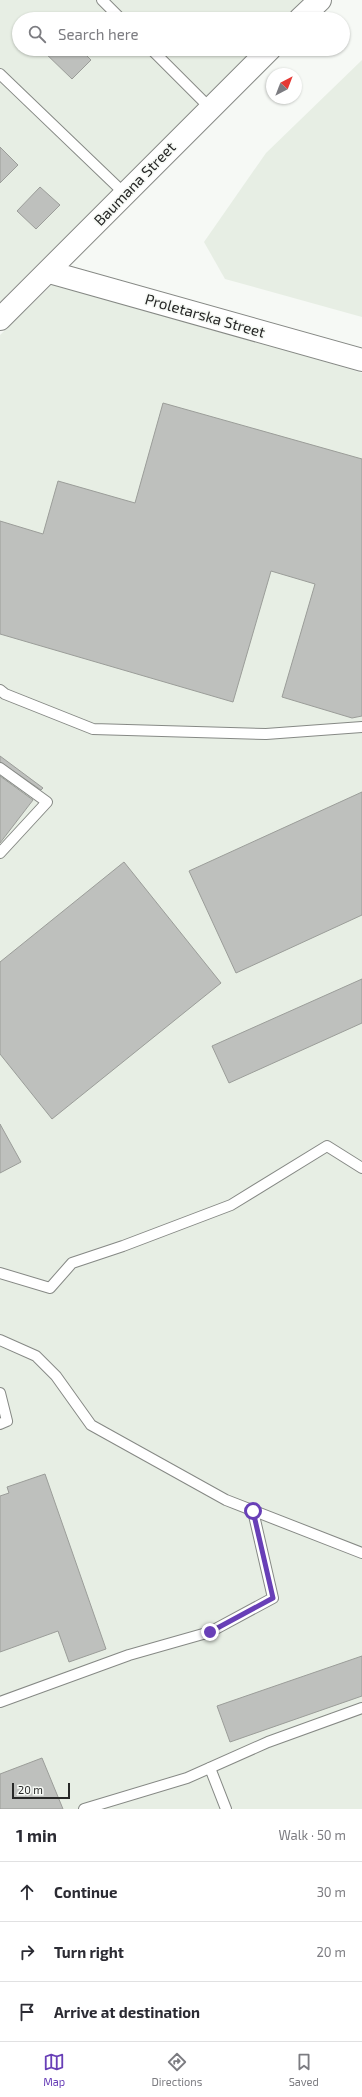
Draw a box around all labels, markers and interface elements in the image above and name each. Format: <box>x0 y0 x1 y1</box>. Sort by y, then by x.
search box <box>12 12 350 56</box>
icon: search <box>26 23 48 45</box>
text: Search here <box>58 25 139 43</box>
north arrow <box>266 68 302 104</box>
street label: Baumana Street <box>90 137 179 229</box>
street label: Proletarska Street <box>143 289 268 341</box>
route start <box>244 1502 262 1520</box>
route end <box>201 1623 219 1641</box>
scale bar <box>12 1781 70 1800</box>
text: 20 m <box>18 1783 43 1796</box>
text: 1 min <box>16 1825 57 1845</box>
text: Walk · 50 m <box>278 1827 346 1843</box>
icon: ahead <box>16 1881 38 1903</box>
text: Continue <box>54 1883 117 1901</box>
text: 30 m <box>317 1884 346 1900</box>
icon: right <box>16 1941 38 1963</box>
text: Turn right <box>54 1943 124 1961</box>
text: 20 m <box>317 1944 346 1960</box>
icon: arrive <box>16 2001 38 2023</box>
text: Arrive at destination <box>54 2003 200 2021</box>
tab: Map <box>43 2051 65 2088</box>
tab: Directions <box>152 2051 202 2088</box>
tab: Saved <box>289 2051 319 2088</box>

